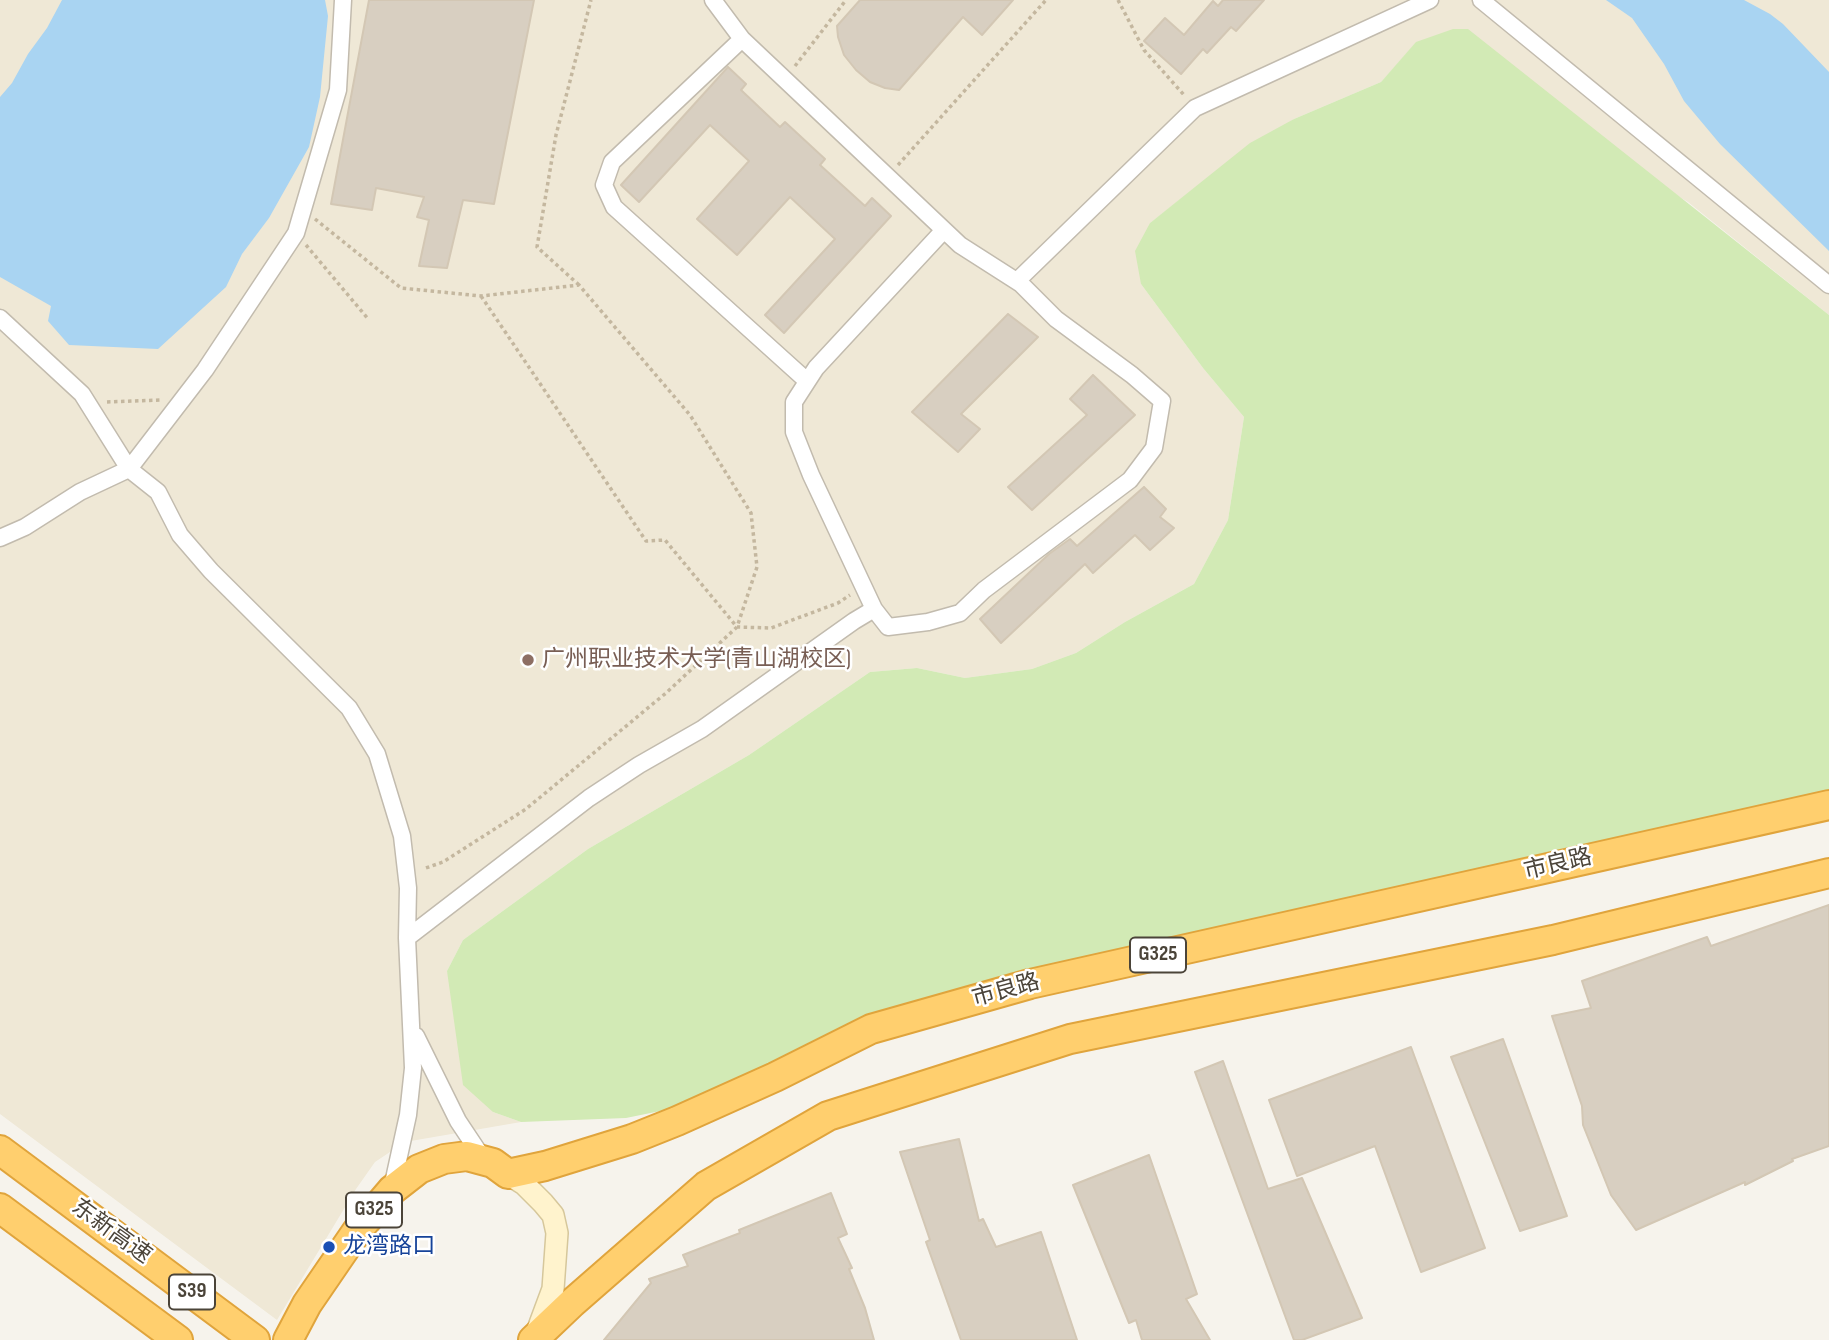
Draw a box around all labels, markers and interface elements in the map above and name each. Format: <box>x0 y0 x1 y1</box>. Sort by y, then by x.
place label: 广州职业技术大学(青山湖校区) <box>542 646 851 674</box>
marker: 广州职业技术大学(青山湖校区) <box>520 652 536 668</box>
street label: 市良路 <box>1521 844 1595 886</box>
road number: G325 <box>1130 937 1186 972</box>
street label: 市良路 <box>969 969 1043 1013</box>
road number: G325 <box>346 1192 402 1228</box>
street label: 东新高速 <box>66 1194 156 1270</box>
place label: 龙湾路口 <box>343 1233 435 1261</box>
marker: 龙湾路口 <box>321 1239 337 1255</box>
road number: S39 <box>169 1274 215 1310</box>

